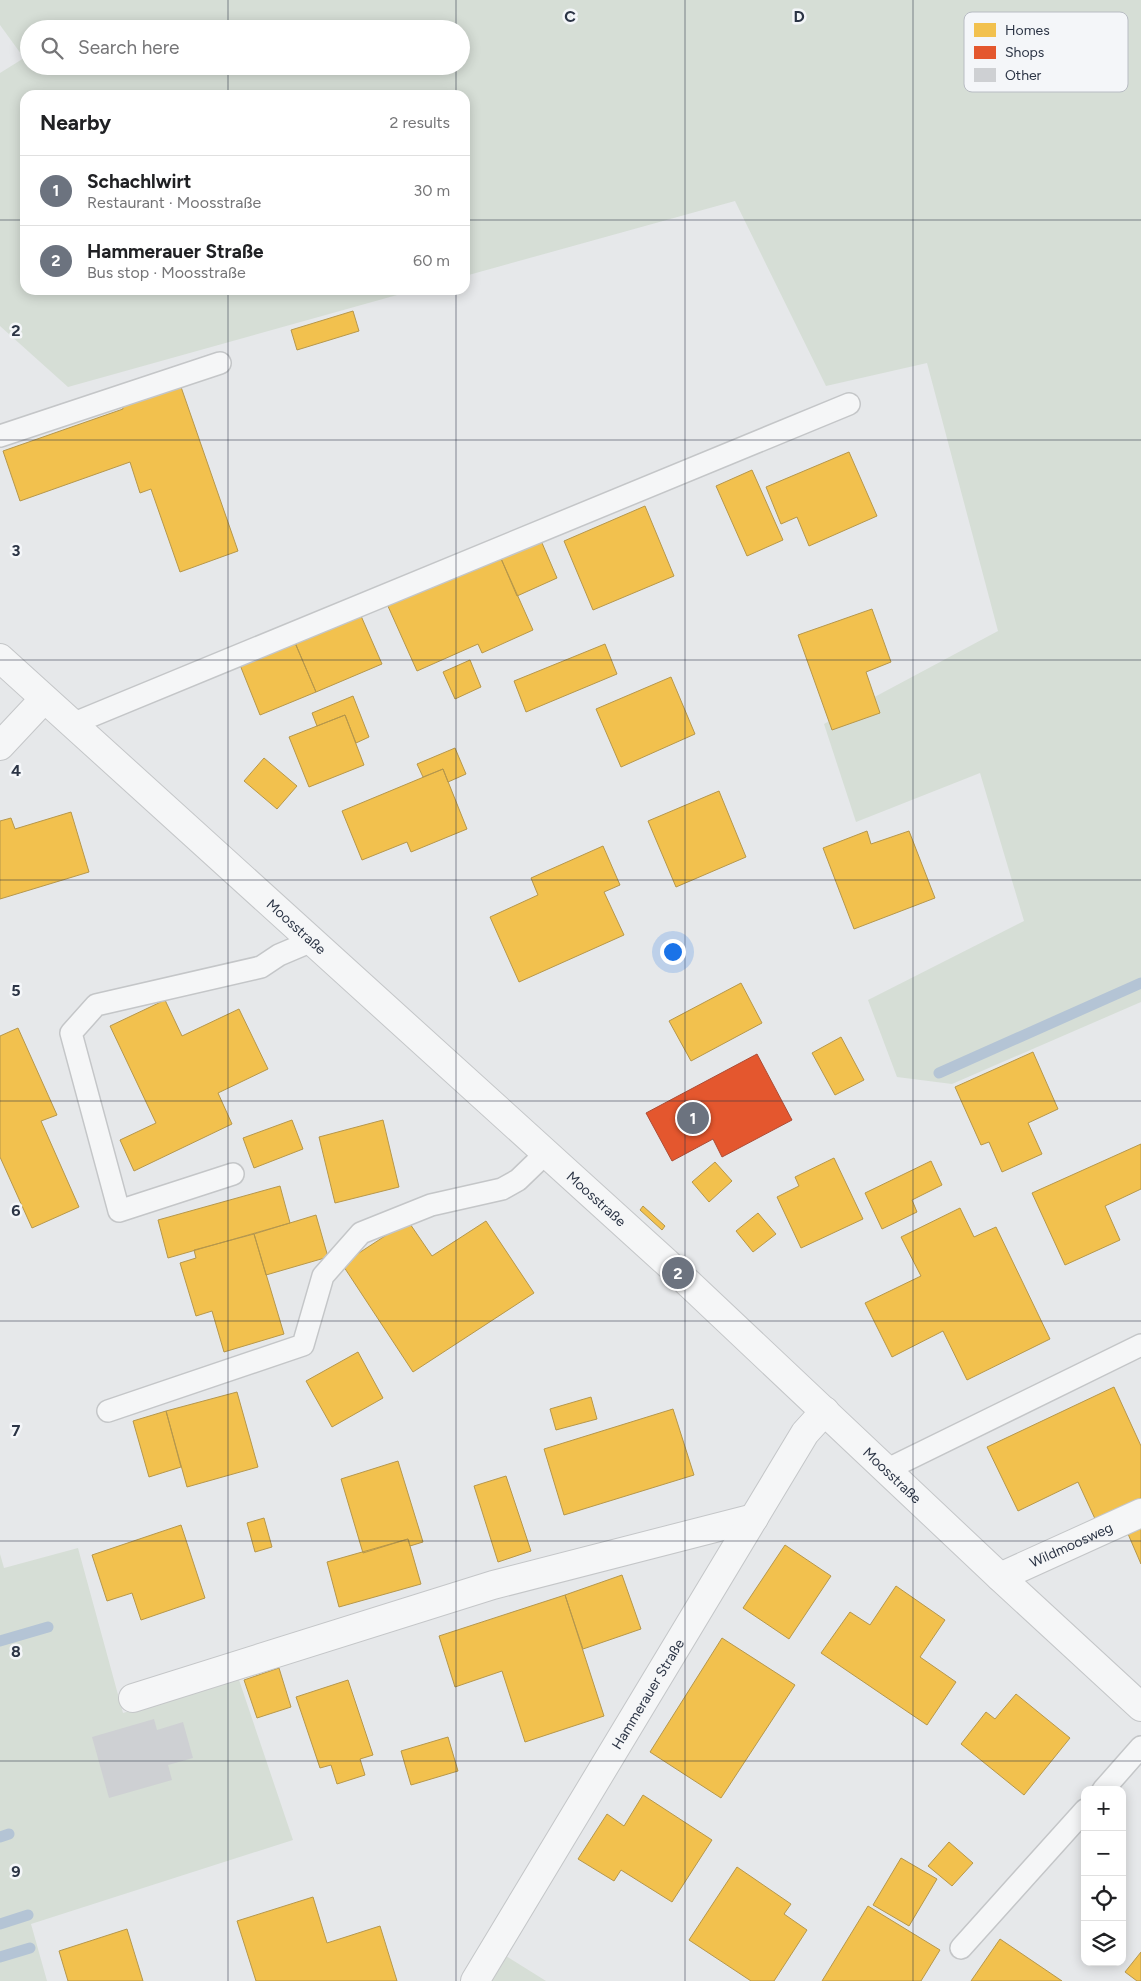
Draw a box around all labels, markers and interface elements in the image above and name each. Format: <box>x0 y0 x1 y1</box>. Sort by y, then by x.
text: C <box>564 7 576 26</box>
text: D <box>793 7 805 26</box>
legend <box>964 12 1128 92</box>
search box <box>20 20 470 75</box>
text: Homes <box>1005 22 1050 39</box>
icon: search <box>38 34 66 62</box>
text: Search here <box>78 36 180 59</box>
text: Shops <box>1005 44 1044 61</box>
text: Other <box>1005 67 1042 84</box>
text: Nearby <box>40 110 111 135</box>
text: 2 results <box>390 113 450 132</box>
text: Schachlwirt <box>87 170 191 193</box>
text: 1 <box>53 181 59 200</box>
text: 30 m <box>413 181 450 200</box>
text: Restaurant · Moosstraße <box>87 193 261 212</box>
text: Hammerauer Straße <box>87 240 264 263</box>
text: 2 <box>51 251 61 270</box>
text: 60 m <box>413 251 450 270</box>
text: Bus stop · Moosstraße <box>87 263 246 282</box>
text: 2 <box>11 321 21 340</box>
text: 3 <box>12 541 21 560</box>
text: 4 <box>11 761 21 780</box>
street label: Moosstraße <box>263 896 329 958</box>
your location <box>660 939 686 965</box>
text: 5 <box>11 981 21 1000</box>
pin: 1 <box>677 1099 709 1137</box>
street label: Moosstraße <box>563 1168 629 1231</box>
text: 6 <box>11 1201 21 1220</box>
pin: 2 <box>662 1254 694 1292</box>
text: 7 <box>12 1421 21 1440</box>
street label: Moosstraße <box>859 1444 925 1507</box>
street label: Wildmoosweg <box>1027 1519 1115 1571</box>
street label: Hammerauer Straße <box>608 1636 688 1753</box>
text: 8 <box>11 1642 21 1661</box>
map controls <box>1081 1786 1126 1966</box>
button: + <box>1081 1786 1126 1831</box>
button: − <box>1081 1831 1126 1876</box>
text: 9 <box>11 1862 21 1881</box>
button: locate <box>1081 1876 1126 1921</box>
button: layers <box>1081 1921 1126 1966</box>

